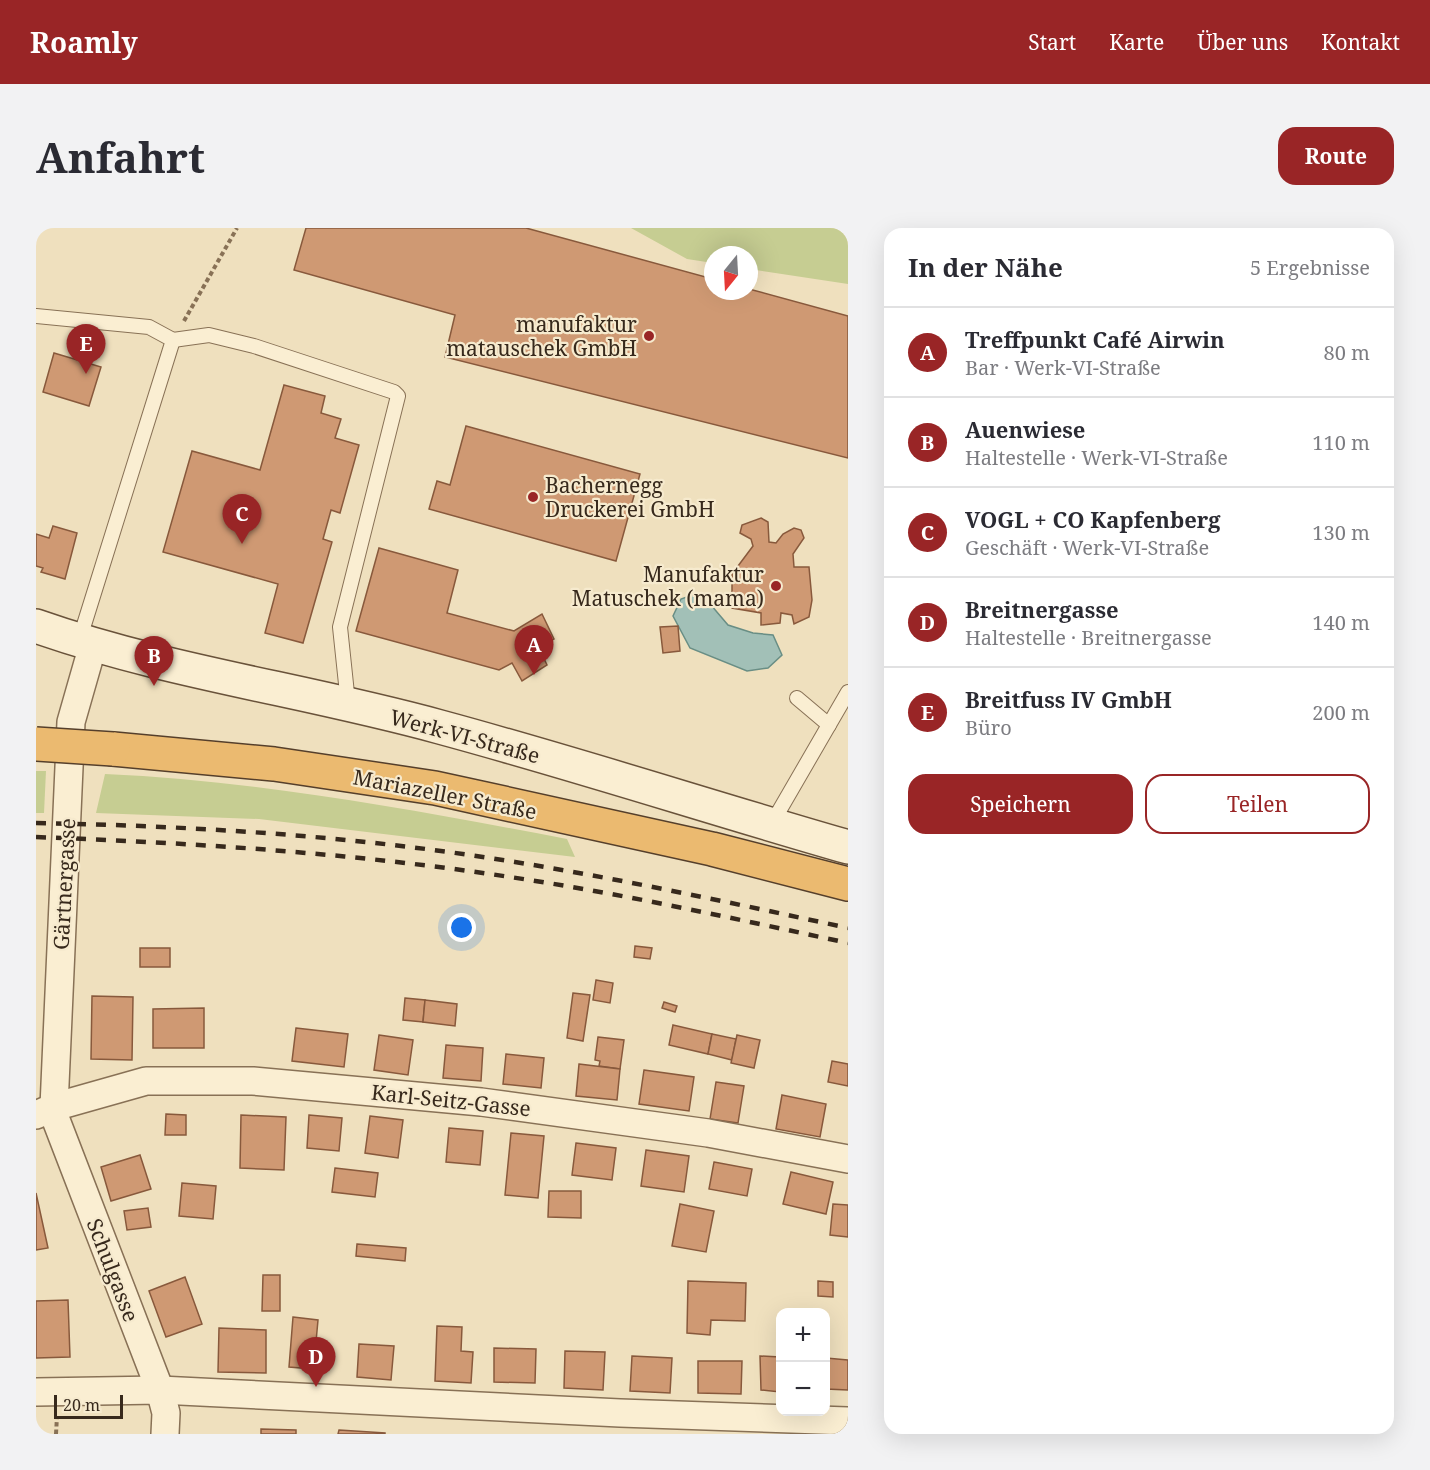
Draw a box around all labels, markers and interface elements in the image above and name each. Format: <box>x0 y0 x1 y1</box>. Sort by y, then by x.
text: Roamly <box>30 23 138 61</box>
text: Start <box>1028 28 1076 56</box>
text: Karte <box>1109 28 1164 56</box>
text: Über uns <box>1197 28 1288 56</box>
text: Kontakt <box>1321 28 1400 56</box>
button: Route <box>1278 127 1394 185</box>
text: Anfahrt <box>36 128 205 185</box>
north arrow <box>704 246 758 300</box>
text: In der Nähe <box>908 249 1063 285</box>
text: 5 Ergebnisse <box>1250 254 1370 281</box>
place label: manufaktur matauschek GmbH <box>446 310 637 362</box>
pin: E <box>67 324 106 374</box>
text: Treffpunkt Café Airwin <box>965 324 1225 354</box>
marker: manufaktur matauschek GmbH <box>642 329 656 343</box>
text: A <box>920 339 935 366</box>
text: 80 m <box>1324 339 1370 366</box>
text: Bar · Werk-VI-Straße <box>965 354 1161 381</box>
text: Auenwiese <box>965 414 1085 444</box>
text: B <box>921 429 934 456</box>
text: 110 m <box>1312 429 1370 456</box>
text: Haltestelle · Werk-VI-Straße <box>965 444 1228 471</box>
place label: Bachernegg Druckerei GmbH <box>545 471 715 523</box>
marker: Bachernegg Druckerei GmbH <box>526 490 540 504</box>
pin: C <box>222 494 262 544</box>
text: VOGL + CO Kapfenberg <box>965 504 1221 534</box>
text: C <box>921 519 934 546</box>
text: 130 m <box>1312 519 1370 546</box>
text: Geschäft · Werk-VI-Straße <box>965 534 1209 561</box>
place label: Manufaktur Matuschek (mama) <box>572 560 764 612</box>
marker: Manufaktur Matuschek (mama) <box>769 579 783 593</box>
text: Breitnergasse <box>965 594 1119 624</box>
text: D <box>920 609 935 636</box>
text: 140 m <box>1312 609 1370 636</box>
text: Haltestelle · Breitnergasse <box>965 624 1212 651</box>
pin: A <box>514 626 554 675</box>
pin: B <box>134 636 174 686</box>
text: Breitfuss IV GmbH <box>965 684 1172 714</box>
text: E <box>921 699 934 726</box>
text: 200 m <box>1312 699 1370 726</box>
street label: Werk-VI-Straße <box>387 703 543 769</box>
text: Büro <box>965 714 1012 741</box>
street label: Mariazeller Straße <box>351 762 539 826</box>
button: Speichern <box>908 774 1133 834</box>
button: Teilen <box>1145 774 1370 834</box>
street label: Gärtnergasse <box>47 817 81 951</box>
your location <box>447 913 476 942</box>
street label: Karl-Seitz-Gasse <box>370 1078 532 1122</box>
street label: Schulgasse <box>81 1214 145 1326</box>
map controls <box>776 1308 830 1416</box>
button: + <box>776 1308 830 1362</box>
pin: D <box>296 1338 336 1387</box>
button: − <box>776 1362 830 1416</box>
scale bar <box>54 1392 123 1420</box>
text: 20 m <box>63 1394 100 1416</box>

